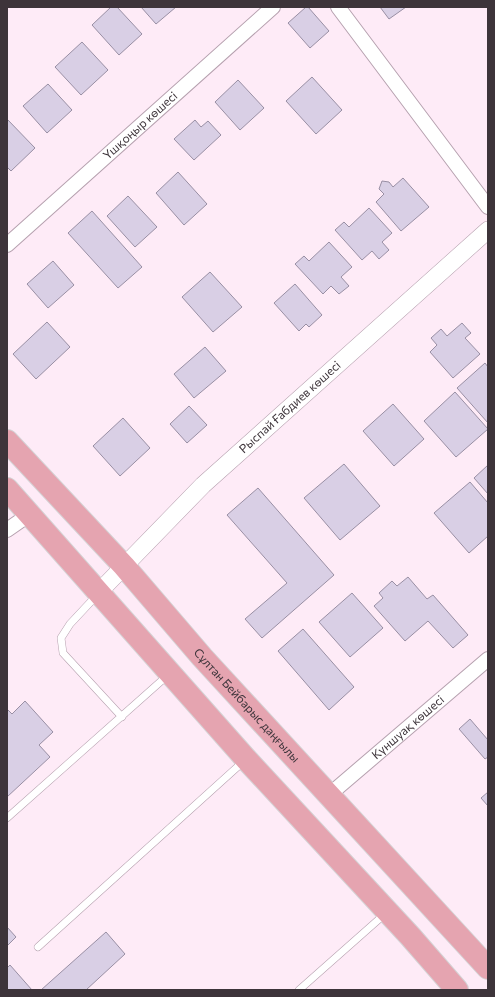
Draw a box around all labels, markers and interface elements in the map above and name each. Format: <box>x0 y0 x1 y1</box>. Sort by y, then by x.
street label: Үшқоңыр көшесі <box>100 88 180 162</box>
street label: Рыспай Ғабдиев көшесі <box>236 357 343 455</box>
street label: Сұлтан Бейбарыс даңғылы <box>192 645 303 765</box>
street label: Күншуақ көшесі <box>368 692 446 761</box>

